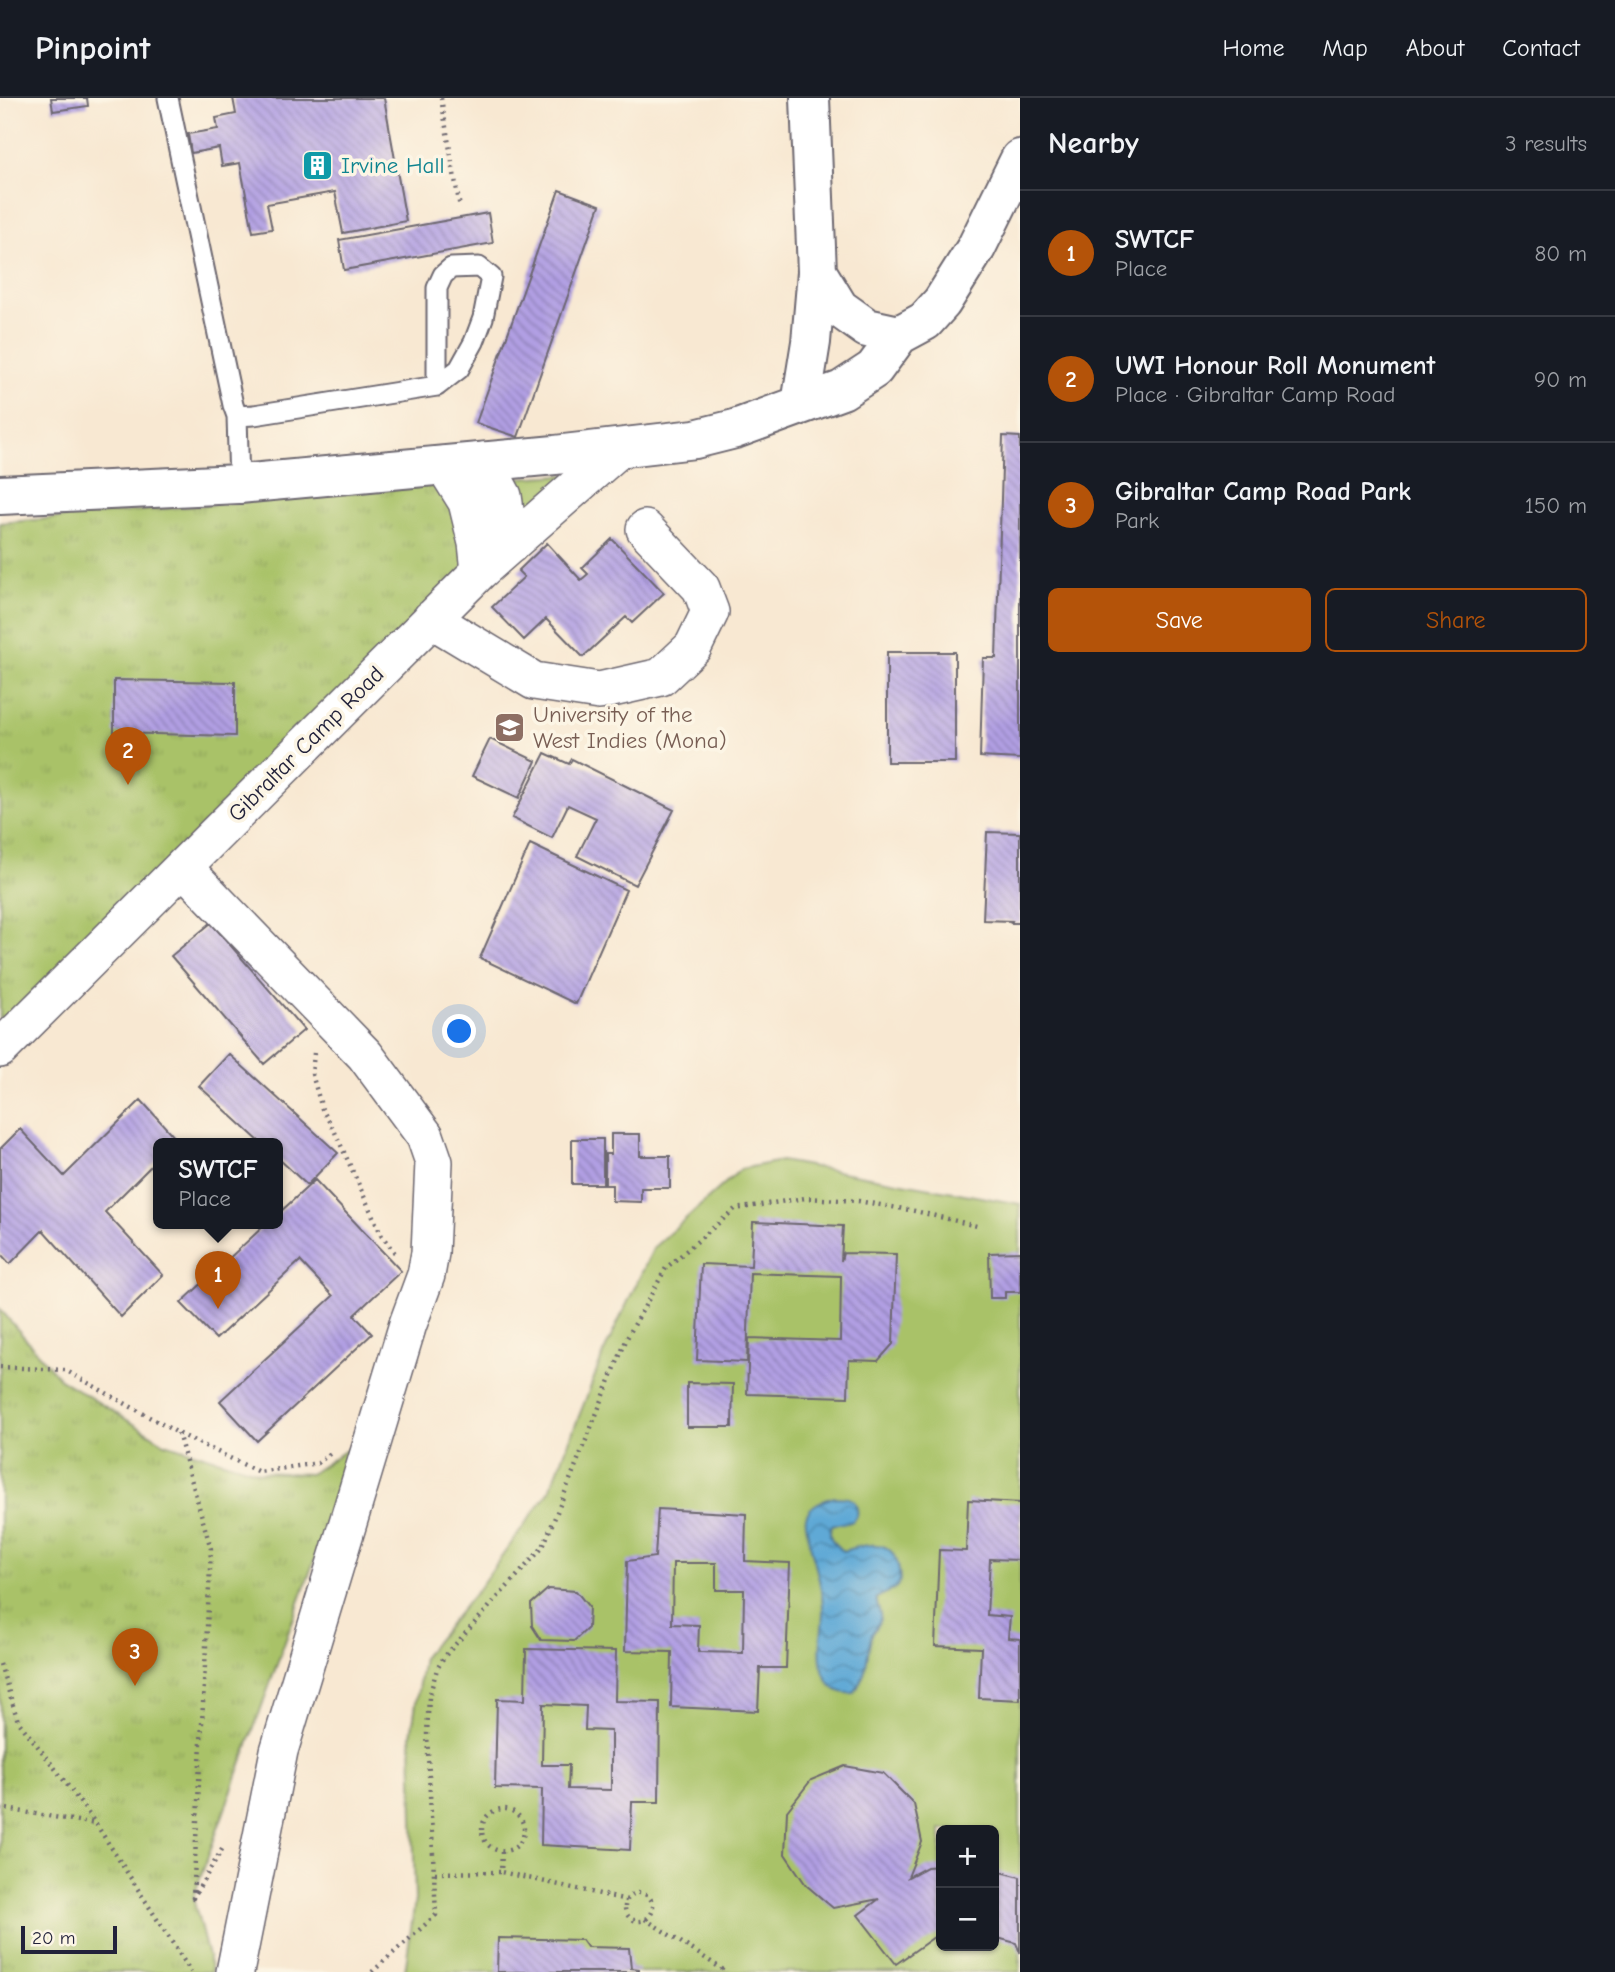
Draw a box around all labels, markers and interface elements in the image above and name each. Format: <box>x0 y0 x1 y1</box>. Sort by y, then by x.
text: Pinpoint <box>35 29 150 67</box>
text: Home <box>1223 34 1284 62</box>
text: Map <box>1322 34 1368 62</box>
text: About <box>1406 34 1464 62</box>
text: Contact <box>1502 34 1580 62</box>
text: Nearby <box>1048 126 1139 161</box>
text: 3 results <box>1505 130 1587 157</box>
building icon: Irvine Hall <box>301 148 335 182</box>
place label: Irvine Hall <box>341 152 444 179</box>
text: SWTCF <box>1115 225 1194 255</box>
text: 1 <box>1066 240 1076 267</box>
text: 80 m <box>1534 240 1587 267</box>
text: Place <box>1115 255 1167 282</box>
text: UWI Honour Roll Monument <box>1115 351 1435 381</box>
text: 2 <box>1065 366 1077 393</box>
text: 90 m <box>1534 366 1587 393</box>
text: Place · Gibraltar Camp Road <box>1115 381 1396 408</box>
text: Gibraltar Camp Road Park <box>1115 477 1411 507</box>
text: 3 <box>1065 492 1077 519</box>
text: 150 m <box>1525 492 1587 519</box>
text: Park <box>1115 507 1159 534</box>
button: Save <box>1048 588 1311 652</box>
button: Share <box>1325 588 1587 652</box>
street label: Gibraltar Camp Road <box>223 661 389 827</box>
place label: University of the West Indies (Mona) <box>533 701 727 754</box>
school or university icon: University of the West Indies (Mona) <box>493 710 527 744</box>
pin: 2 <box>105 727 151 785</box>
your location <box>442 1014 476 1048</box>
popup <box>153 1138 283 1229</box>
text: SWTCF <box>178 1155 258 1185</box>
text: Place <box>178 1185 231 1212</box>
pin: 1 <box>195 1251 241 1309</box>
pin: 3 <box>112 1628 158 1686</box>
map controls <box>936 1825 999 1951</box>
button: + <box>936 1825 999 1888</box>
button: − <box>936 1888 999 1951</box>
scale bar <box>21 1923 117 1955</box>
text: 20 m <box>32 1927 76 1949</box>

